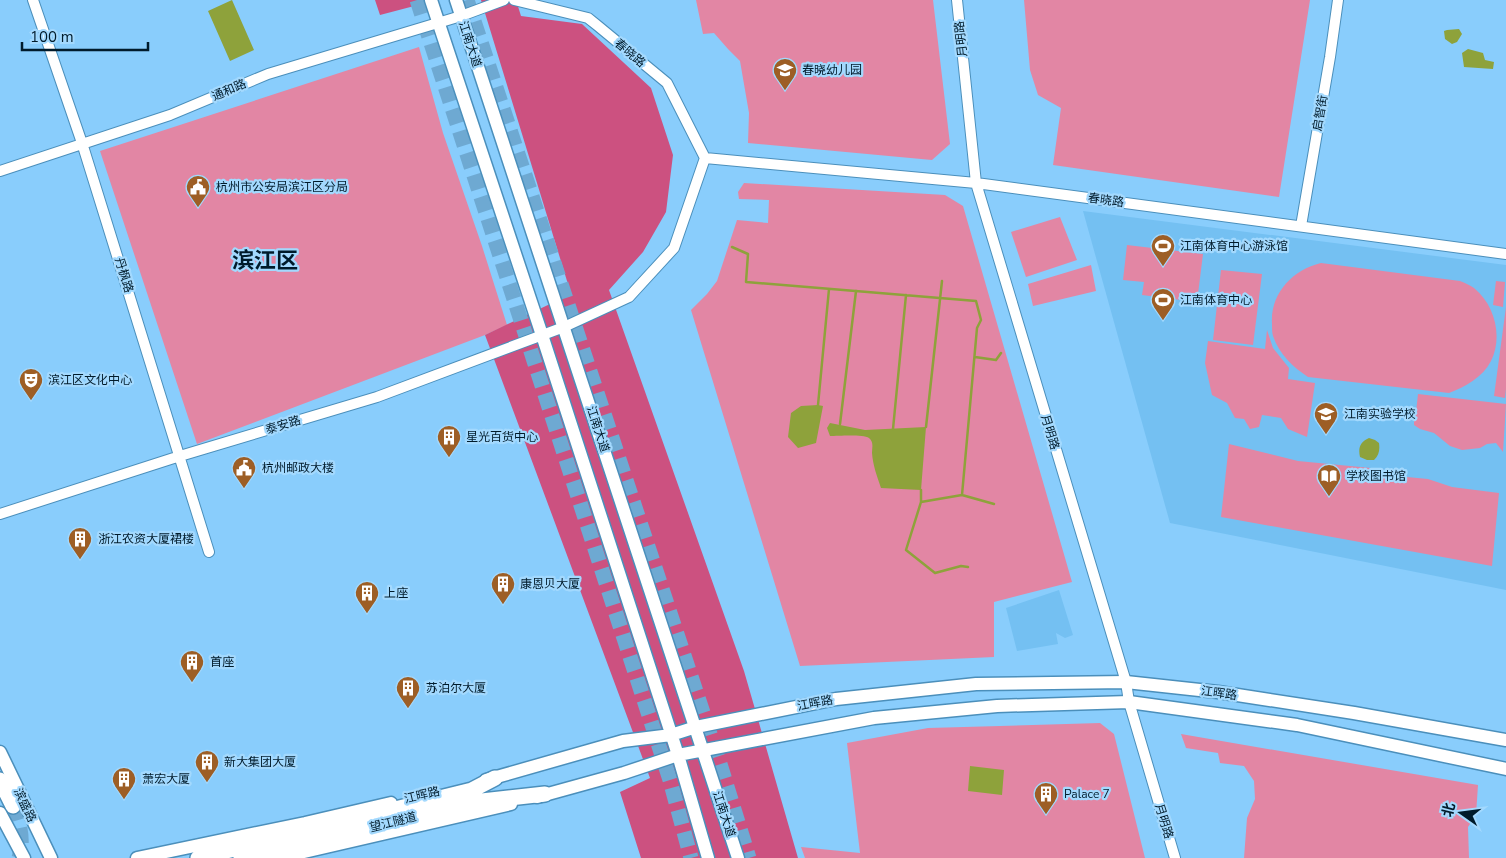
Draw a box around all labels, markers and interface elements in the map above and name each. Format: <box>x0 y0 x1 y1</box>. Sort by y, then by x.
street label: 江南大道 <box>455 19 485 69</box>
scale bar <box>22 20 149 52</box>
street label: 月明路 <box>951 20 971 58</box>
text: 100 m <box>30 27 74 47</box>
street label: 春晓路 <box>611 35 649 71</box>
school or university icon: 春晓幼儿园 <box>772 57 798 91</box>
place label: 春晓幼儿园 <box>802 62 862 78</box>
street label: 通和路 <box>209 76 249 104</box>
street label: 启智街 <box>1309 94 1331 132</box>
public building icon: 杭州市公安局滨江区分局 <box>185 174 211 208</box>
place label: 杭州市公安局滨江区分局 <box>216 179 348 195</box>
street label: 春晓路 <box>1087 190 1125 210</box>
sports icon: 江南体育中心游泳馆 <box>1150 233 1176 267</box>
place label: 江南体育中心游泳馆 <box>1180 238 1288 254</box>
district label: 滨江区 <box>232 246 298 276</box>
street label: 丹枫路 <box>111 255 137 295</box>
sports icon: 江南体育中心 <box>1150 287 1176 321</box>
place label: 江南体育中心 <box>1180 292 1252 308</box>
theatre icon: 滨江区文化中心 <box>18 367 44 401</box>
place label: 滨江区文化中心 <box>48 372 132 388</box>
school or university icon: 江南实验学校 <box>1313 401 1339 435</box>
street label: 江南大道 <box>583 404 613 454</box>
place label: 江南实验学校 <box>1344 406 1416 422</box>
street label: 泰安路 <box>263 412 303 438</box>
street label: 月明路 <box>1037 412 1063 452</box>
building icon: 星光百货中心 <box>436 424 462 458</box>
place label: 星光百货中心 <box>466 429 538 445</box>
public building icon: 杭州邮政大楼 <box>231 455 257 489</box>
place label: 杭州邮政大楼 <box>262 460 334 476</box>
library icon: 学校图书馆 <box>1316 463 1342 497</box>
place label: 学校图书馆 <box>1346 468 1406 484</box>
building icon: 浙江农资大厦裙楼 <box>67 526 93 560</box>
place label: 浙江农资大厦裙楼 <box>98 531 194 547</box>
building icon: 康恩贝大厦 <box>490 571 516 605</box>
place label: 康恩贝大厦 <box>520 576 580 592</box>
building icon: 上座 <box>354 580 380 614</box>
place label: 上座 <box>384 585 408 601</box>
building icon: 首座 <box>179 649 205 683</box>
place label: 首座 <box>210 654 234 670</box>
building icon: 苏泊尔大厦 <box>395 675 421 709</box>
place label: 苏泊尔大厦 <box>426 680 486 696</box>
street label: 江晖路 <box>1200 683 1238 703</box>
street label: 江晖路 <box>796 692 834 714</box>
building icon: 新大集团大厦 <box>194 749 220 783</box>
place label: 新大集团大厦 <box>224 754 296 770</box>
building icon: 萧宏大厦 <box>111 766 137 800</box>
place label: 萧宏大厦 <box>142 771 190 787</box>
building icon: Palace 7 <box>1033 781 1059 815</box>
street label: 江晖路 <box>403 783 441 807</box>
street label: 滨盛路 <box>10 785 40 825</box>
place label: Palace 7 <box>1064 786 1110 802</box>
north arrow <box>1436 788 1486 838</box>
street label: 江南大道 <box>709 789 739 839</box>
street label: 月明路 <box>1151 801 1177 841</box>
text: 北 <box>1438 801 1460 819</box>
street label: 望江隧道 <box>368 808 418 836</box>

